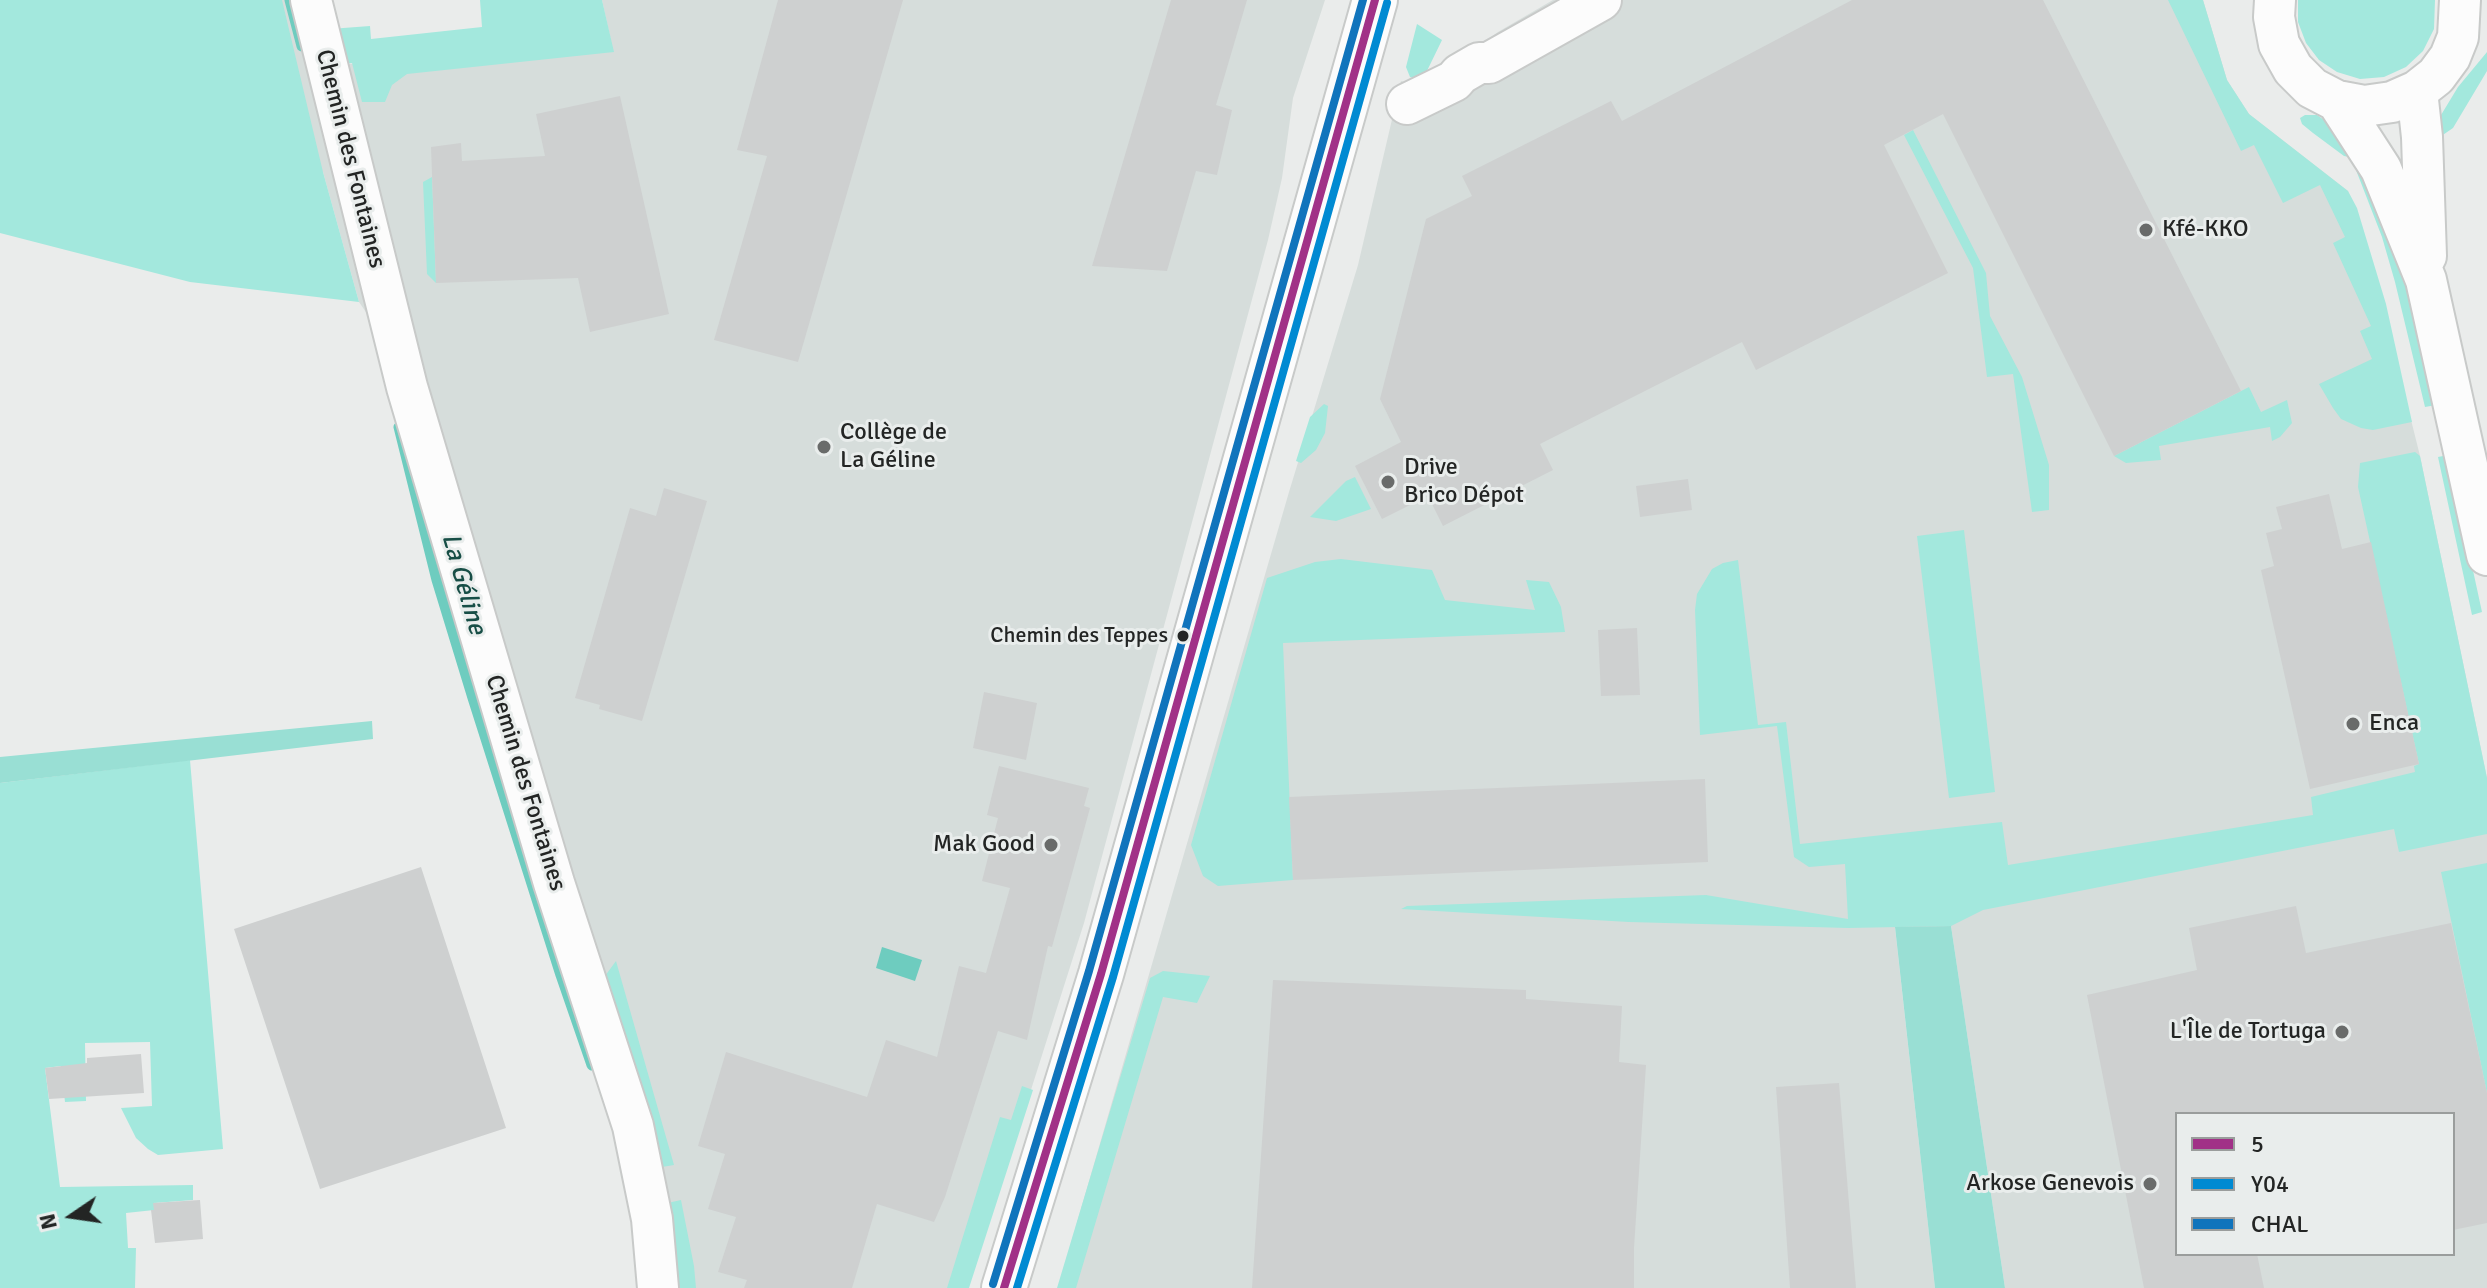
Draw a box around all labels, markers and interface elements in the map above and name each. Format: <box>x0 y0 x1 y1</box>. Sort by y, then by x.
street label: Chemin des Fontaines <box>309 47 391 271</box>
place label: Kfé-KKO <box>2162 216 2248 244</box>
marker: Kfé-KKO <box>2137 221 2155 239</box>
place label: Collège de La Géline <box>840 419 947 475</box>
marker: Collège de La Géline <box>815 438 833 456</box>
place label: Drive Brico Dépot <box>1404 454 1524 510</box>
marker: Drive Brico Dépot <box>1379 473 1397 491</box>
water label: La Géline <box>434 530 492 638</box>
place label: Chemin des Teppes <box>990 623 1168 649</box>
marker: Chemin des Teppes <box>1175 628 1191 644</box>
street label: Chemin des Fontaines <box>478 672 572 894</box>
place label: Enca <box>2369 710 2419 738</box>
marker: Enca <box>2344 715 2362 733</box>
place label: Mak Good <box>933 831 1035 859</box>
marker: Mak Good <box>1042 836 1060 854</box>
place label: L'Île de Tortuga <box>2170 1018 2326 1046</box>
marker: L'Île de Tortuga <box>2333 1023 2351 1041</box>
legend <box>2175 1112 2455 1256</box>
text: 5 <box>2251 1129 2264 1159</box>
text: Y04 <box>2251 1169 2289 1199</box>
place label: Arkose Genevois <box>1966 1170 2134 1198</box>
marker: Arkose Genevois <box>2141 1175 2159 1193</box>
north arrow <box>32 1176 112 1256</box>
text: CHAL <box>2251 1209 2309 1239</box>
text: N <box>33 1211 63 1232</box>

